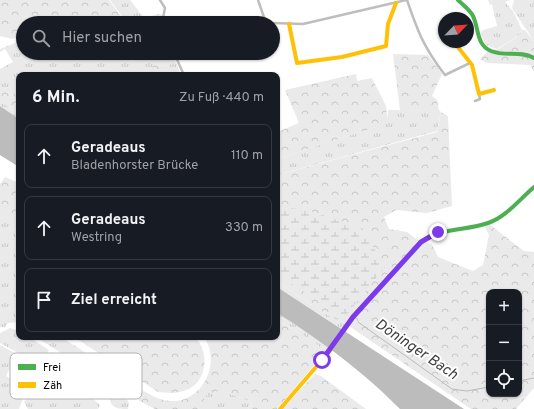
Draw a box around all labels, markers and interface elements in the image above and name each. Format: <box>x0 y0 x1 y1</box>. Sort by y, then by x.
north arrow <box>438 12 474 48</box>
search box <box>16 16 280 60</box>
icon: search <box>30 27 52 49</box>
text: Hier suchen <box>62 29 142 48</box>
text: 6 Min. <box>32 87 80 109</box>
text: Zu Fuß · 440 m <box>179 90 264 106</box>
text: Geradeaus <box>71 139 146 158</box>
icon: ahead <box>33 145 55 167</box>
text: 110 m <box>231 148 263 164</box>
text: Bladenhorster Brücke <box>71 158 198 174</box>
text: Geradeaus <box>71 211 146 230</box>
icon: ahead <box>33 217 55 239</box>
text: 330 m <box>225 220 263 236</box>
route end <box>429 223 447 241</box>
text: Westring <box>71 230 122 246</box>
icon: arrive <box>33 289 55 311</box>
map controls <box>486 289 522 397</box>
button: + <box>486 289 522 325</box>
text: Ziel erreicht <box>71 291 157 310</box>
water label: Döninger Bach <box>371 315 461 385</box>
button: − <box>486 325 522 361</box>
route start <box>313 351 331 369</box>
legend <box>10 353 142 399</box>
text: Frei <box>43 361 61 375</box>
button: locate <box>486 361 522 397</box>
text: Zäh <box>43 379 62 393</box>

